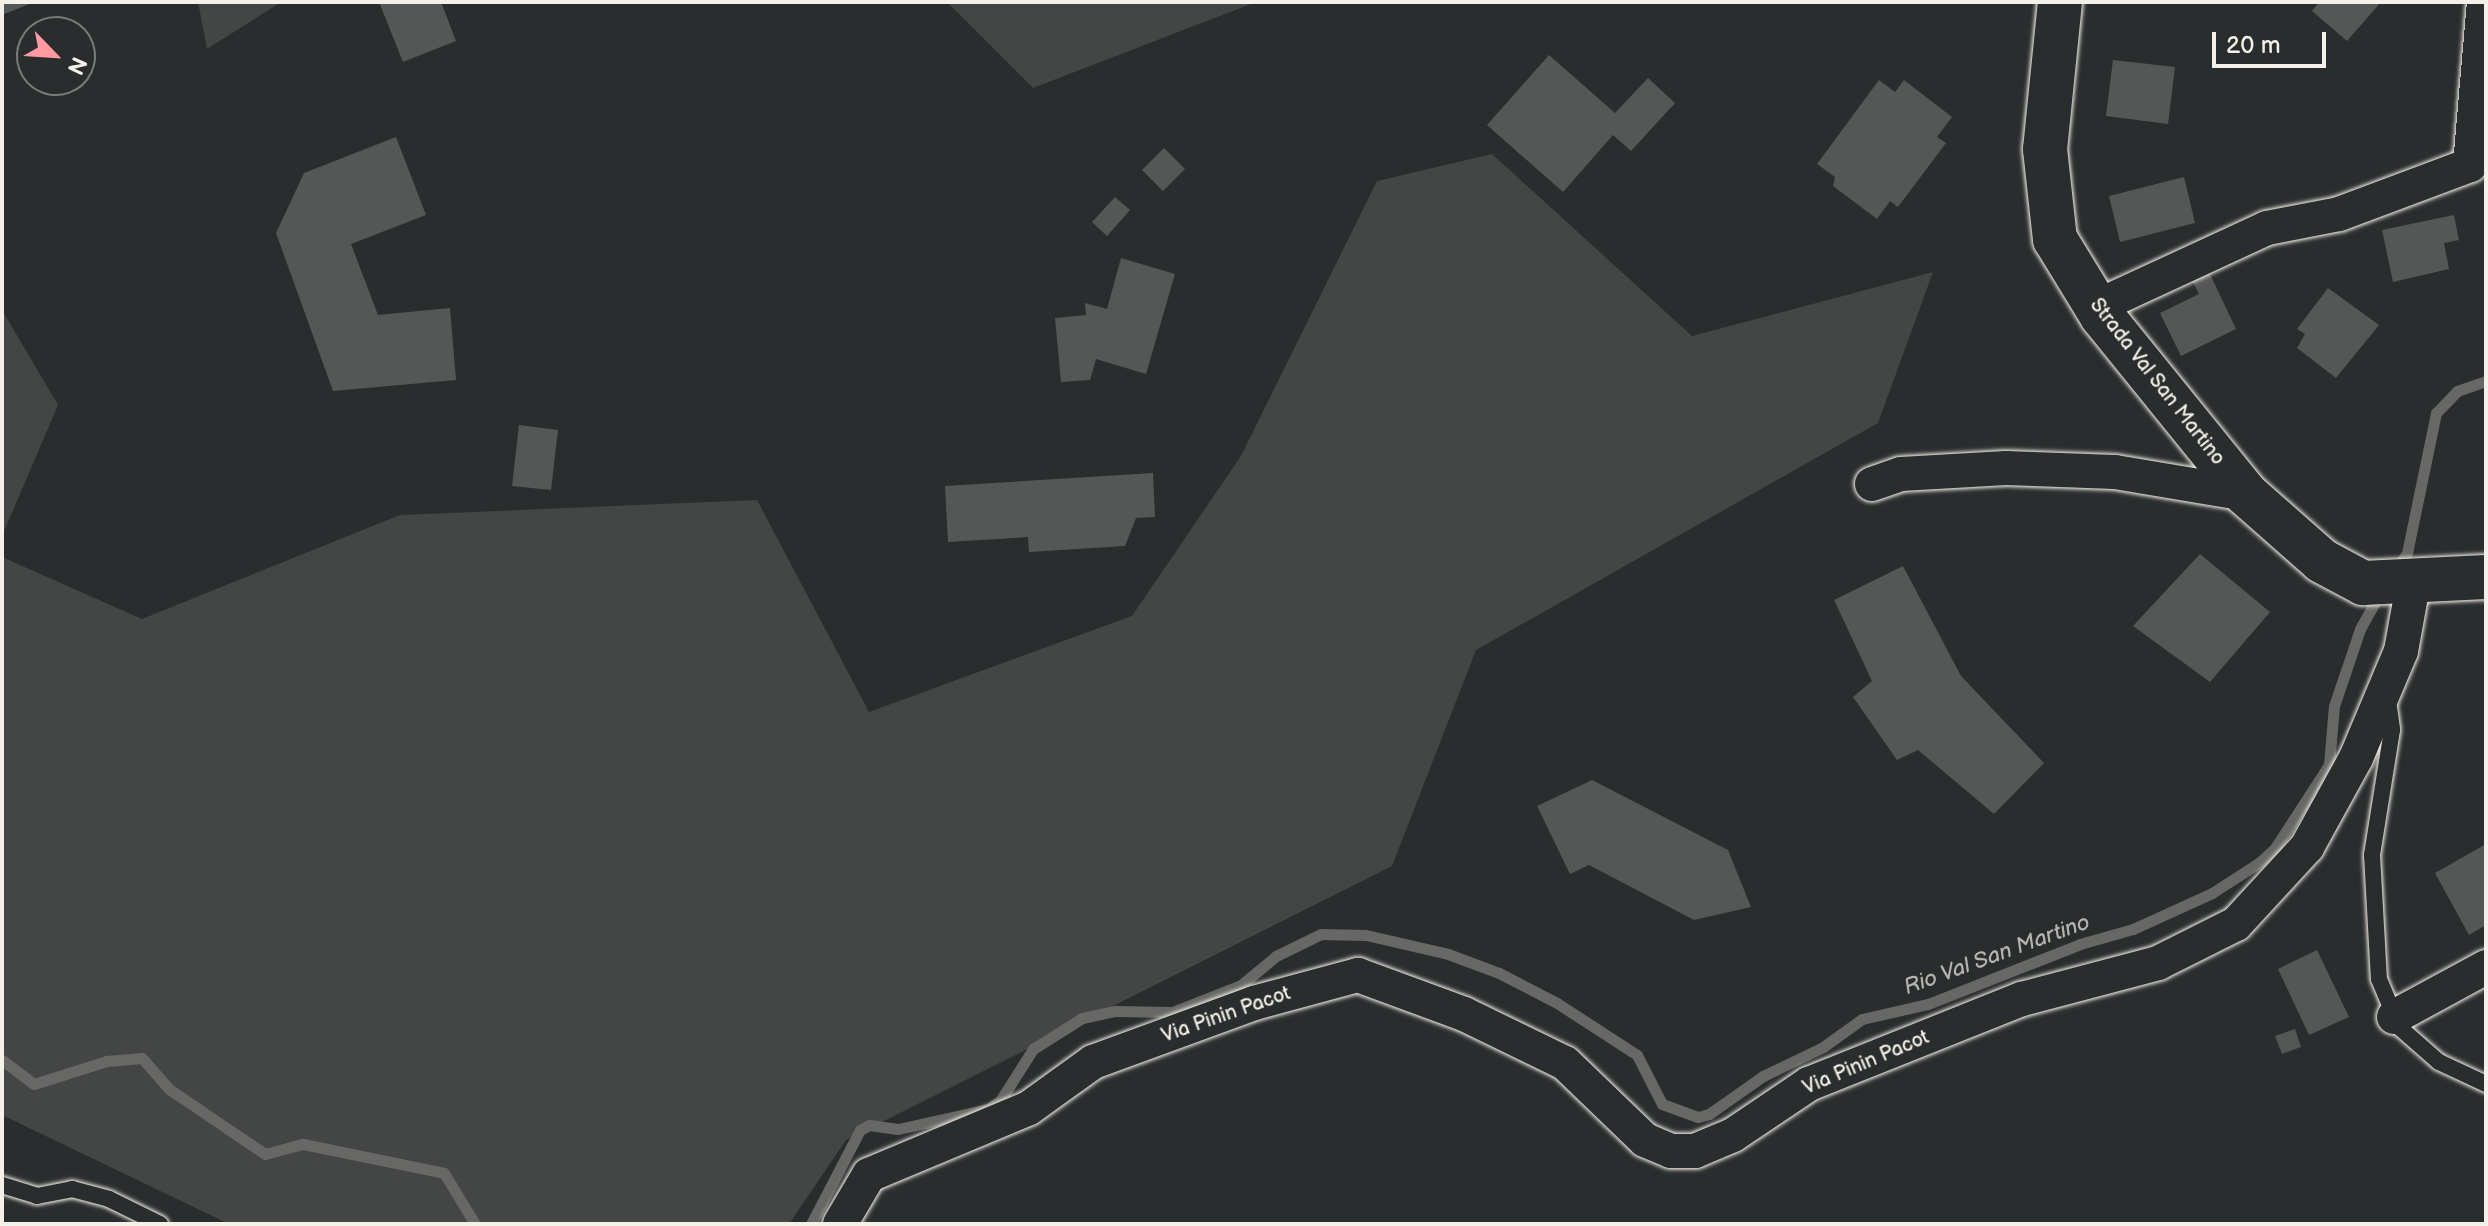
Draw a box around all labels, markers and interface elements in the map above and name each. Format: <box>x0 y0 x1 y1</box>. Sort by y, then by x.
north arrow <box>16 16 96 96</box>
scale bar <box>2216 16 2330 66</box>
text: 20 m <box>2226 31 2281 60</box>
text: N <box>61 52 92 79</box>
street label: Strada Val San Martino <box>2084 293 2230 471</box>
water label: Rio Val San Martino <box>1900 909 2094 1001</box>
street label: Via Pinin Pacot <box>1158 982 1294 1048</box>
street label: Via Pinin Pacot <box>1799 1026 1933 1100</box>

